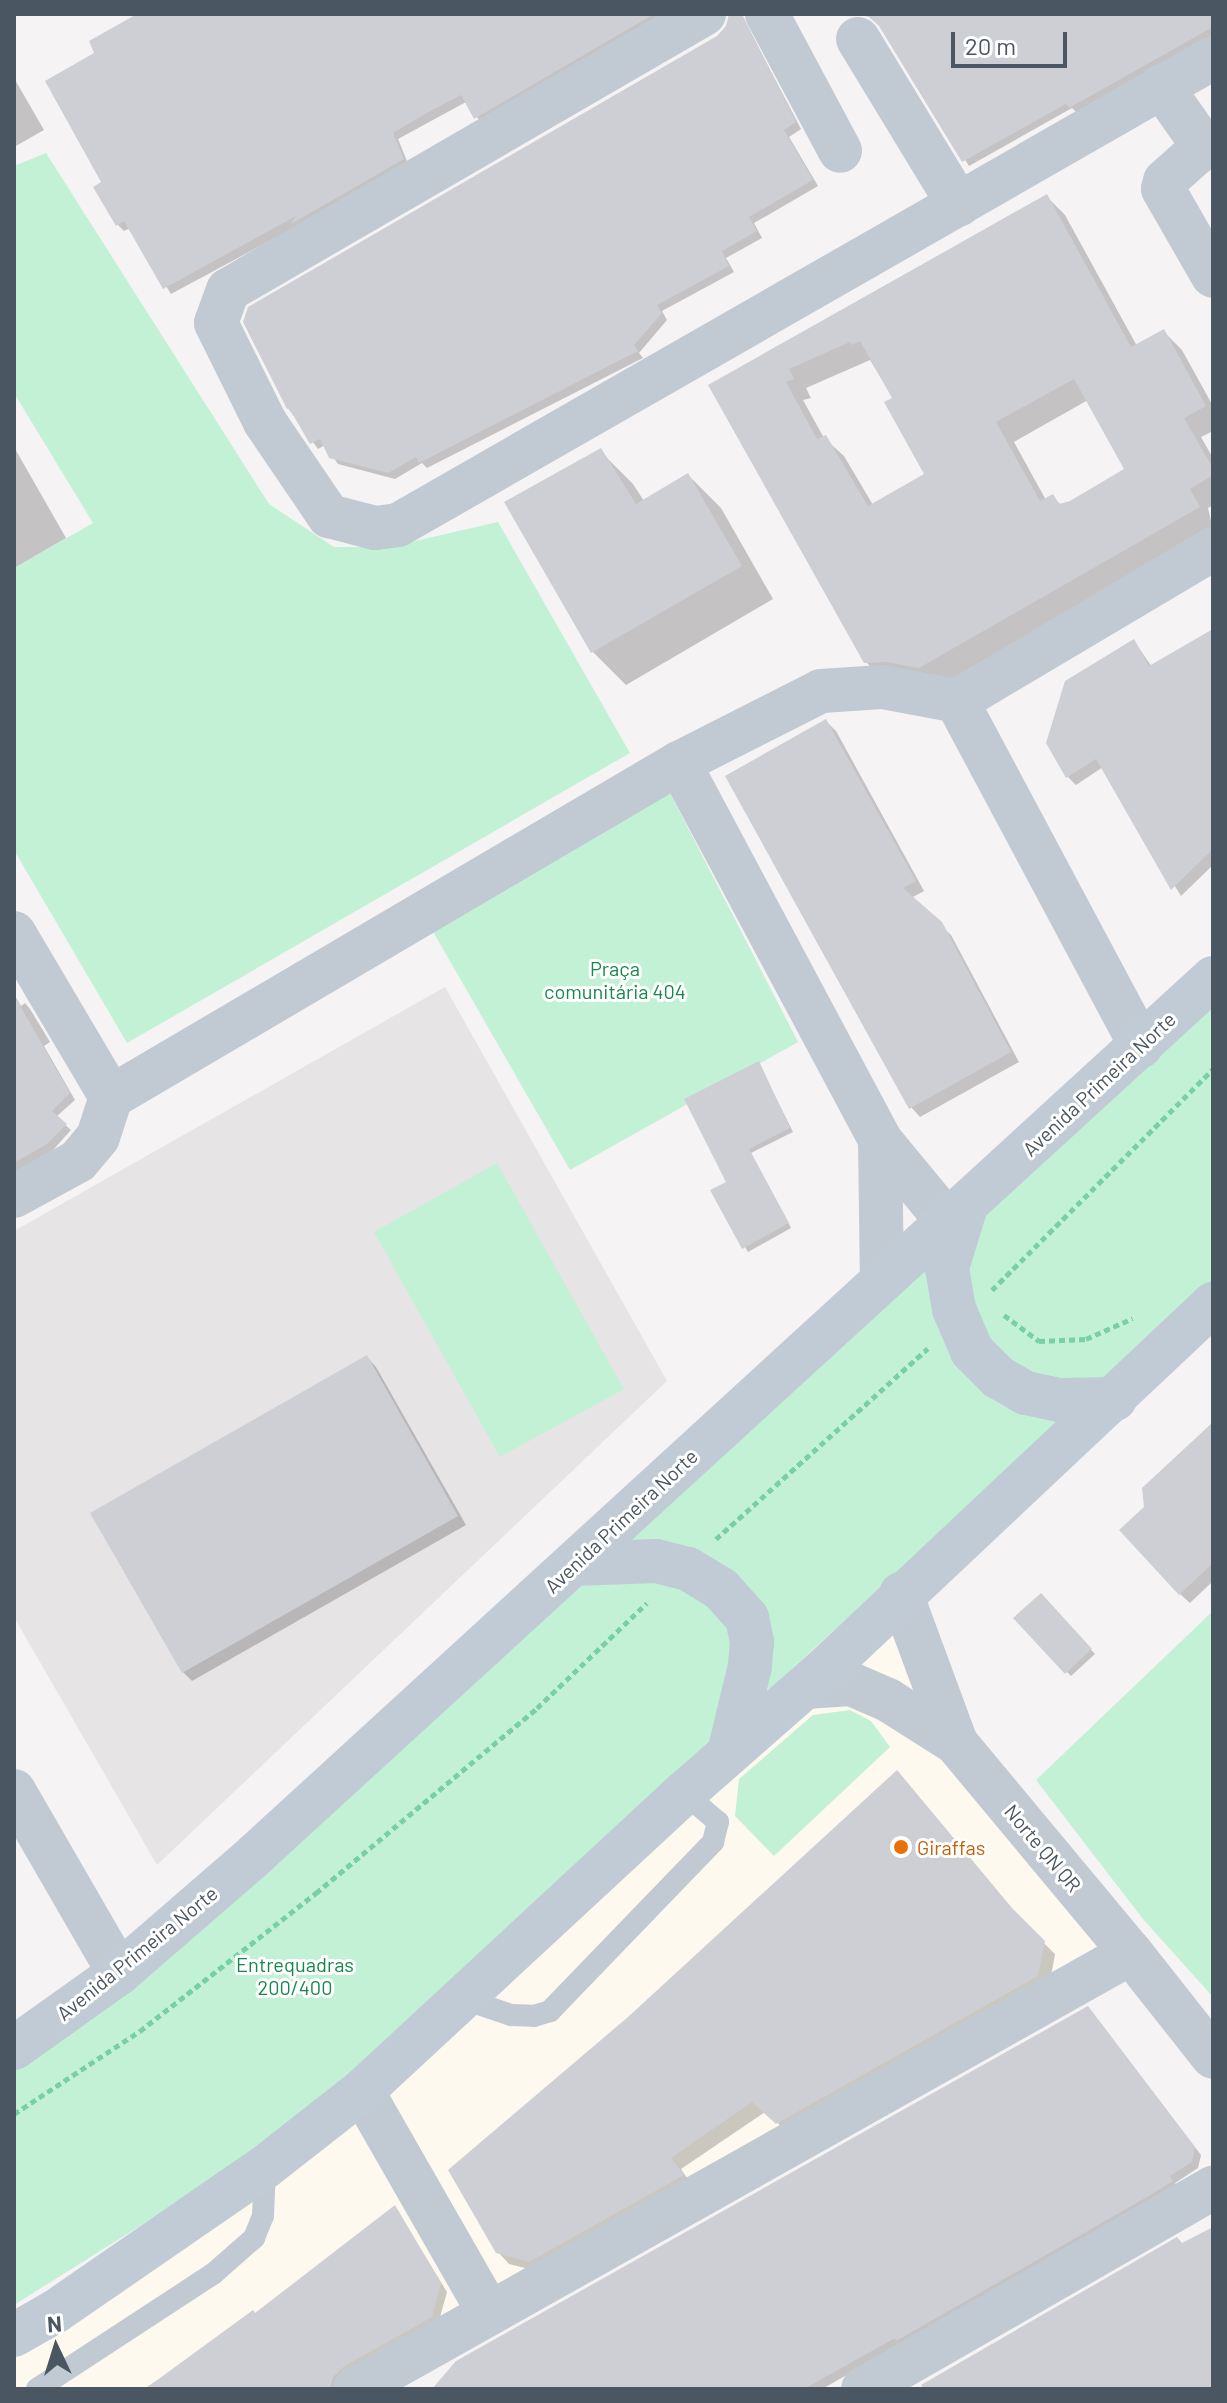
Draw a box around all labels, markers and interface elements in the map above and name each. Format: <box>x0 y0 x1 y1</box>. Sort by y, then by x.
scale bar <box>955 16 1071 66</box>
text: 20 m <box>965 31 1016 60</box>
park label: Praça comunitária 404 <box>544 956 686 1003</box>
street label: Avenida Primeira Norte <box>1018 1007 1180 1161</box>
street label: Avenida Primeira Norte <box>540 1444 702 1598</box>
street label: Norte QN QR <box>1000 1800 1086 1896</box>
place label: Giraffas <box>917 1835 985 1859</box>
marker: Giraffas <box>892 1838 910 1856</box>
street label: Avenida Primeira Norte <box>52 1881 222 2025</box>
park label: Entrequadras 200/400 <box>236 1952 354 1999</box>
north arrow <box>16 2307 96 2387</box>
text: N <box>46 2310 63 2337</box>

